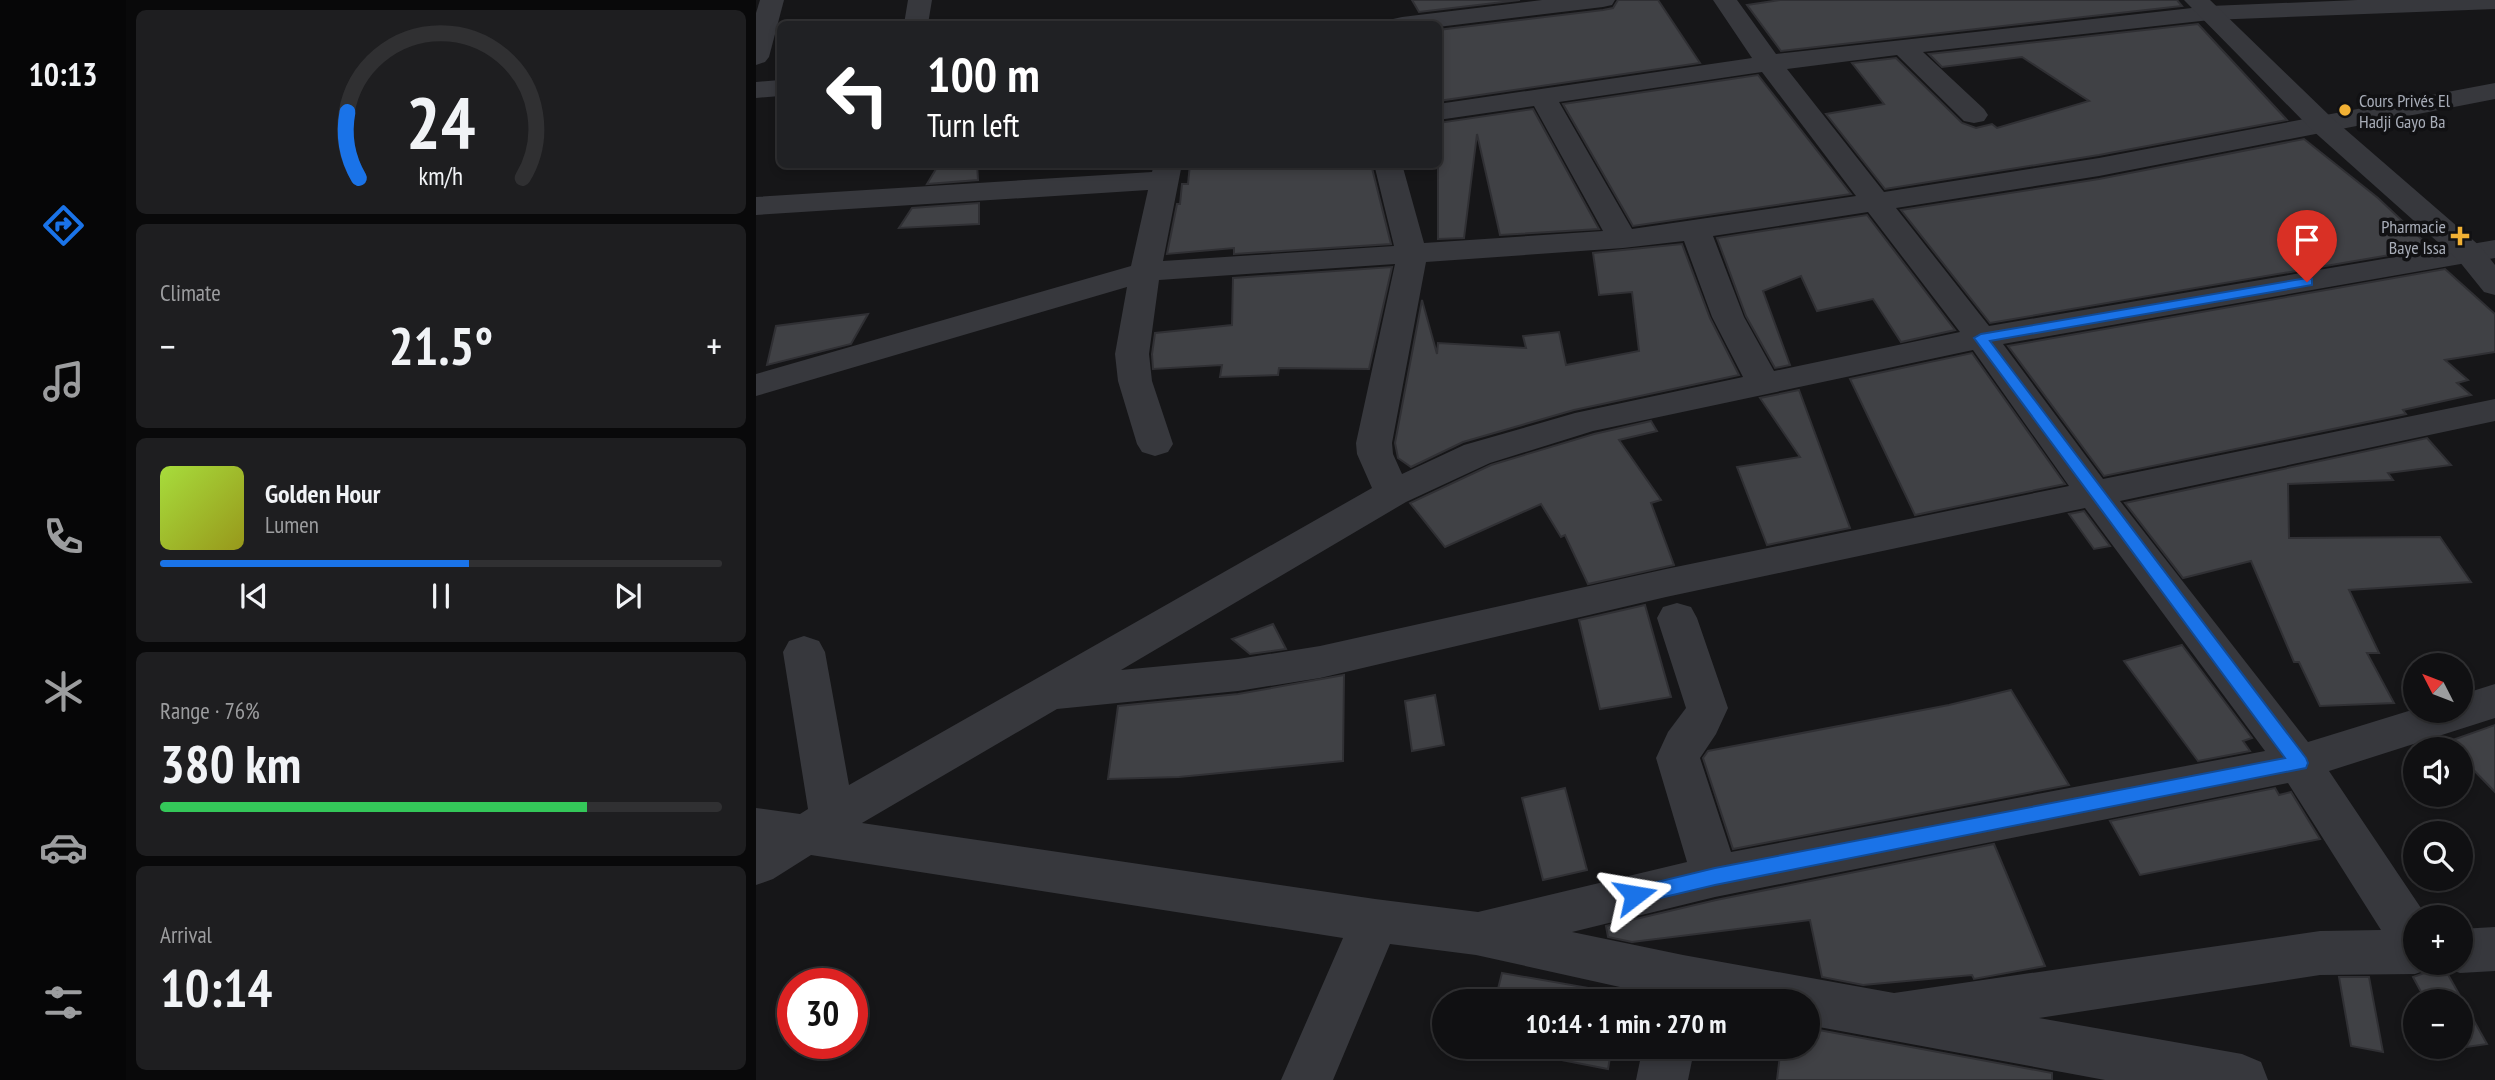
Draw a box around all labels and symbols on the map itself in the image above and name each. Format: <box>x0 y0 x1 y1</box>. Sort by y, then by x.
place label: Cours Privés El Hadji Gayo Ba <box>2359 89 2451 133</box>
marker: Cours Privés El Hadji Gayo Ba <box>2337 102 2353 118</box>
pin <box>2277 210 2337 282</box>
place label: Pharmacie Baye Issa <box>2381 215 2446 259</box>
marker: Pharmacie Baye Issa <box>2452 228 2468 244</box>
north arrow <box>2403 653 2473 723</box>
position arrow <box>1598 858 1672 932</box>
speed limit sign: 30 <box>777 968 868 1059</box>

